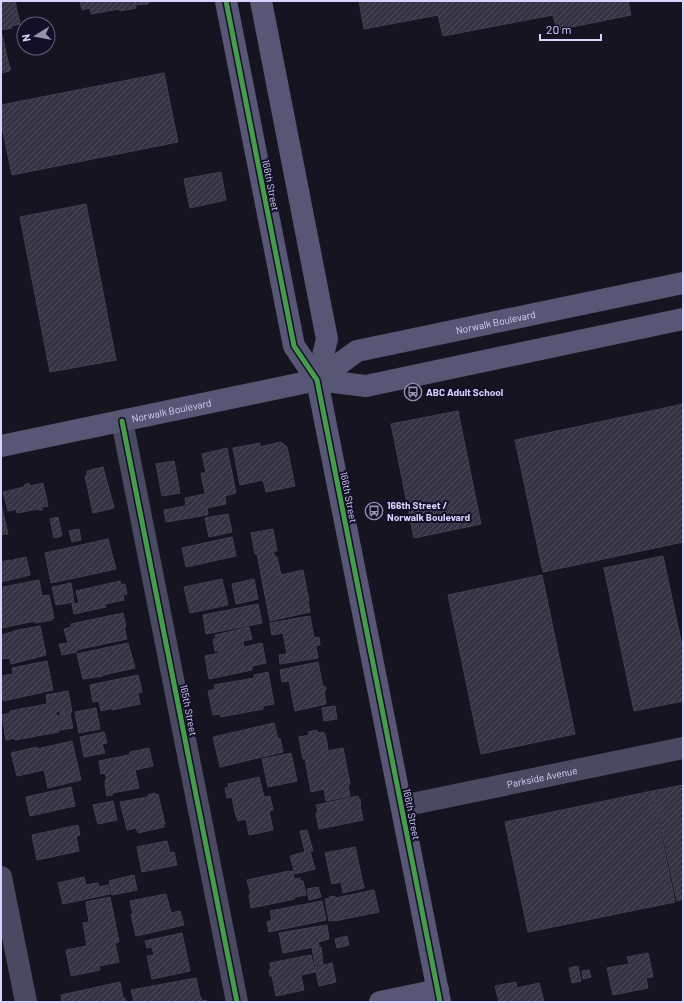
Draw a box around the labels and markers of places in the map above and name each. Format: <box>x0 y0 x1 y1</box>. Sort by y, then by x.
bus stop icon: ABC Adult School <box>403 382 423 402</box>
place label: ABC Adult School <box>426 386 503 398</box>
place label: 166th Street / Norwalk Boulevard <box>387 499 471 523</box>
bus stop icon: 166th Street / Norwalk Boulevard <box>364 501 384 521</box>

